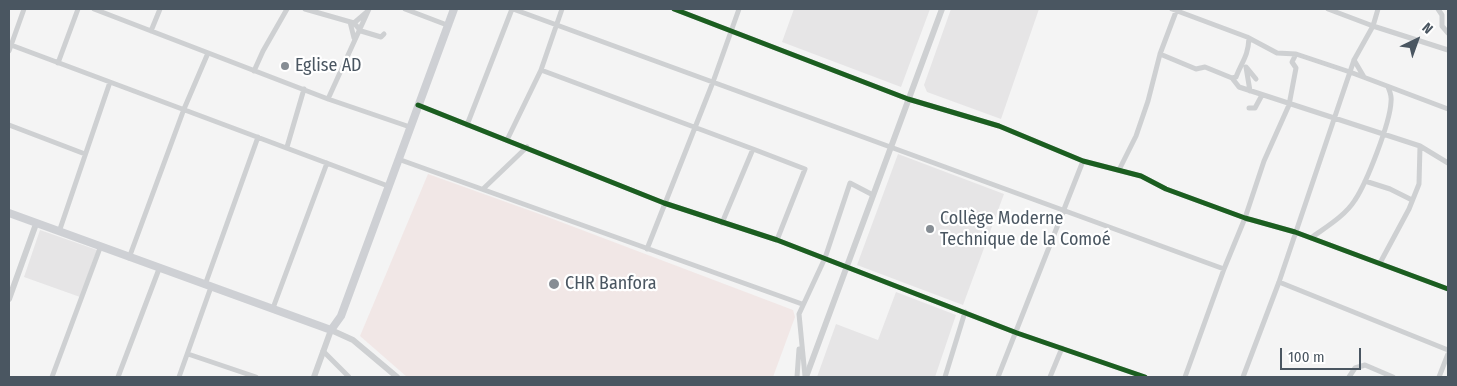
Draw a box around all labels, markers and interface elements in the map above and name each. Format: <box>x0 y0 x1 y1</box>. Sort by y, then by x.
north arrow <box>1392 15 1442 65</box>
text: N <box>1419 19 1436 38</box>
place label: Eglise AD <box>295 55 362 77</box>
marker: Eglise AD <box>279 60 291 72</box>
place label: Collège Moderne Technique de la Comoé <box>940 208 1111 250</box>
marker: Collège Moderne Technique de la Comoé <box>924 223 936 235</box>
place label: CHR Banfora <box>565 273 657 295</box>
marker: CHR Banfora <box>547 277 561 291</box>
scale bar <box>1282 338 1363 370</box>
text: 100 m <box>1288 348 1325 366</box>

